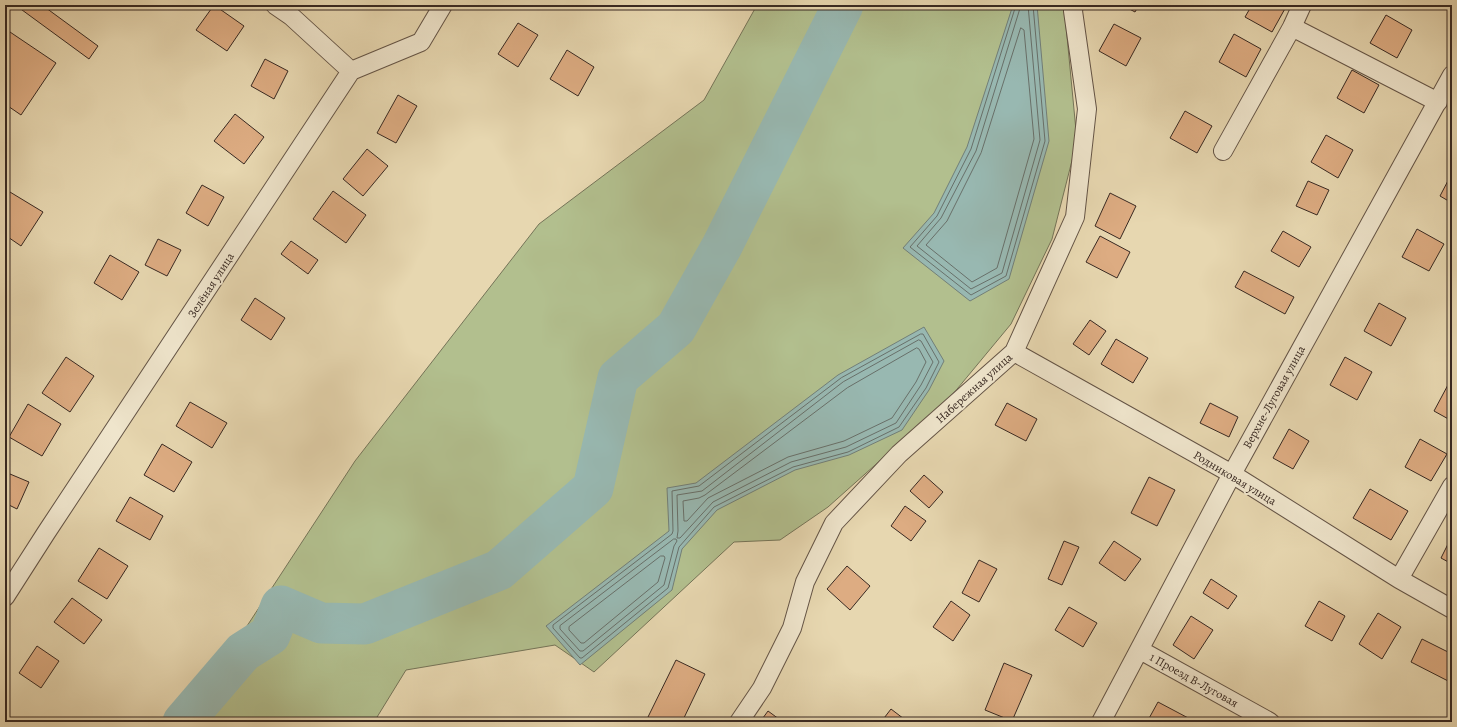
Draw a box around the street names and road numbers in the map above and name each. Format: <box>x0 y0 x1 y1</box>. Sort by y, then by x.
street label: Зелёная улица <box>184 249 238 321</box>
street label: Верхне-Луговая улица <box>1239 342 1309 451</box>
street label: Набережная улица <box>932 349 1016 427</box>
street label: Родниковая улица <box>1191 447 1280 509</box>
street label: 1 Проезд В-Луговая <box>1147 649 1241 711</box>

